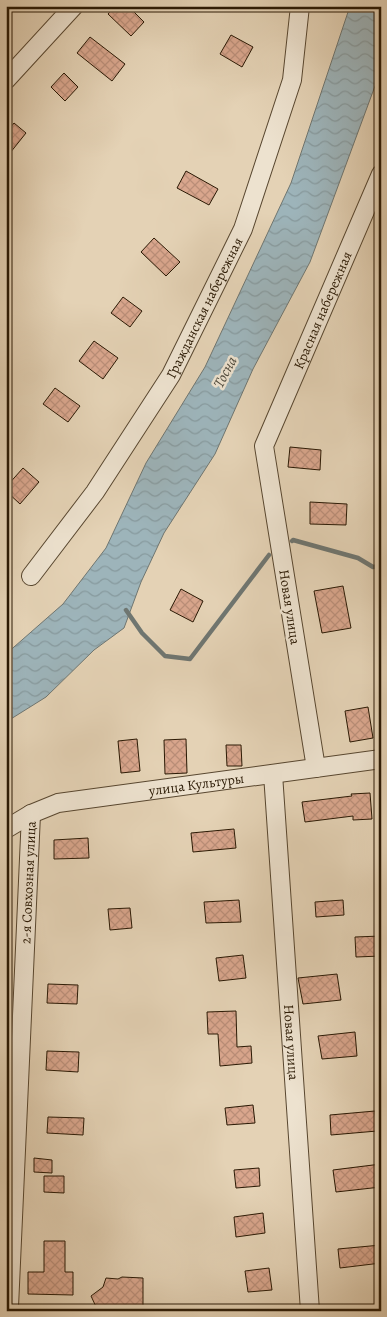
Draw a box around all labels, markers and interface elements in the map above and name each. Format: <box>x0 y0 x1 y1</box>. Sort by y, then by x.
street label: Гражданская набережная <box>162 234 247 382</box>
street label: Красная набережная <box>289 248 357 372</box>
water label: Тосна <box>208 353 242 391</box>
street label: Новая улица <box>274 568 305 647</box>
street label: улица Культуры <box>147 769 245 801</box>
street label: 2-я Совхозная улица <box>16 820 41 945</box>
street label: Новая улица <box>279 1004 303 1081</box>

